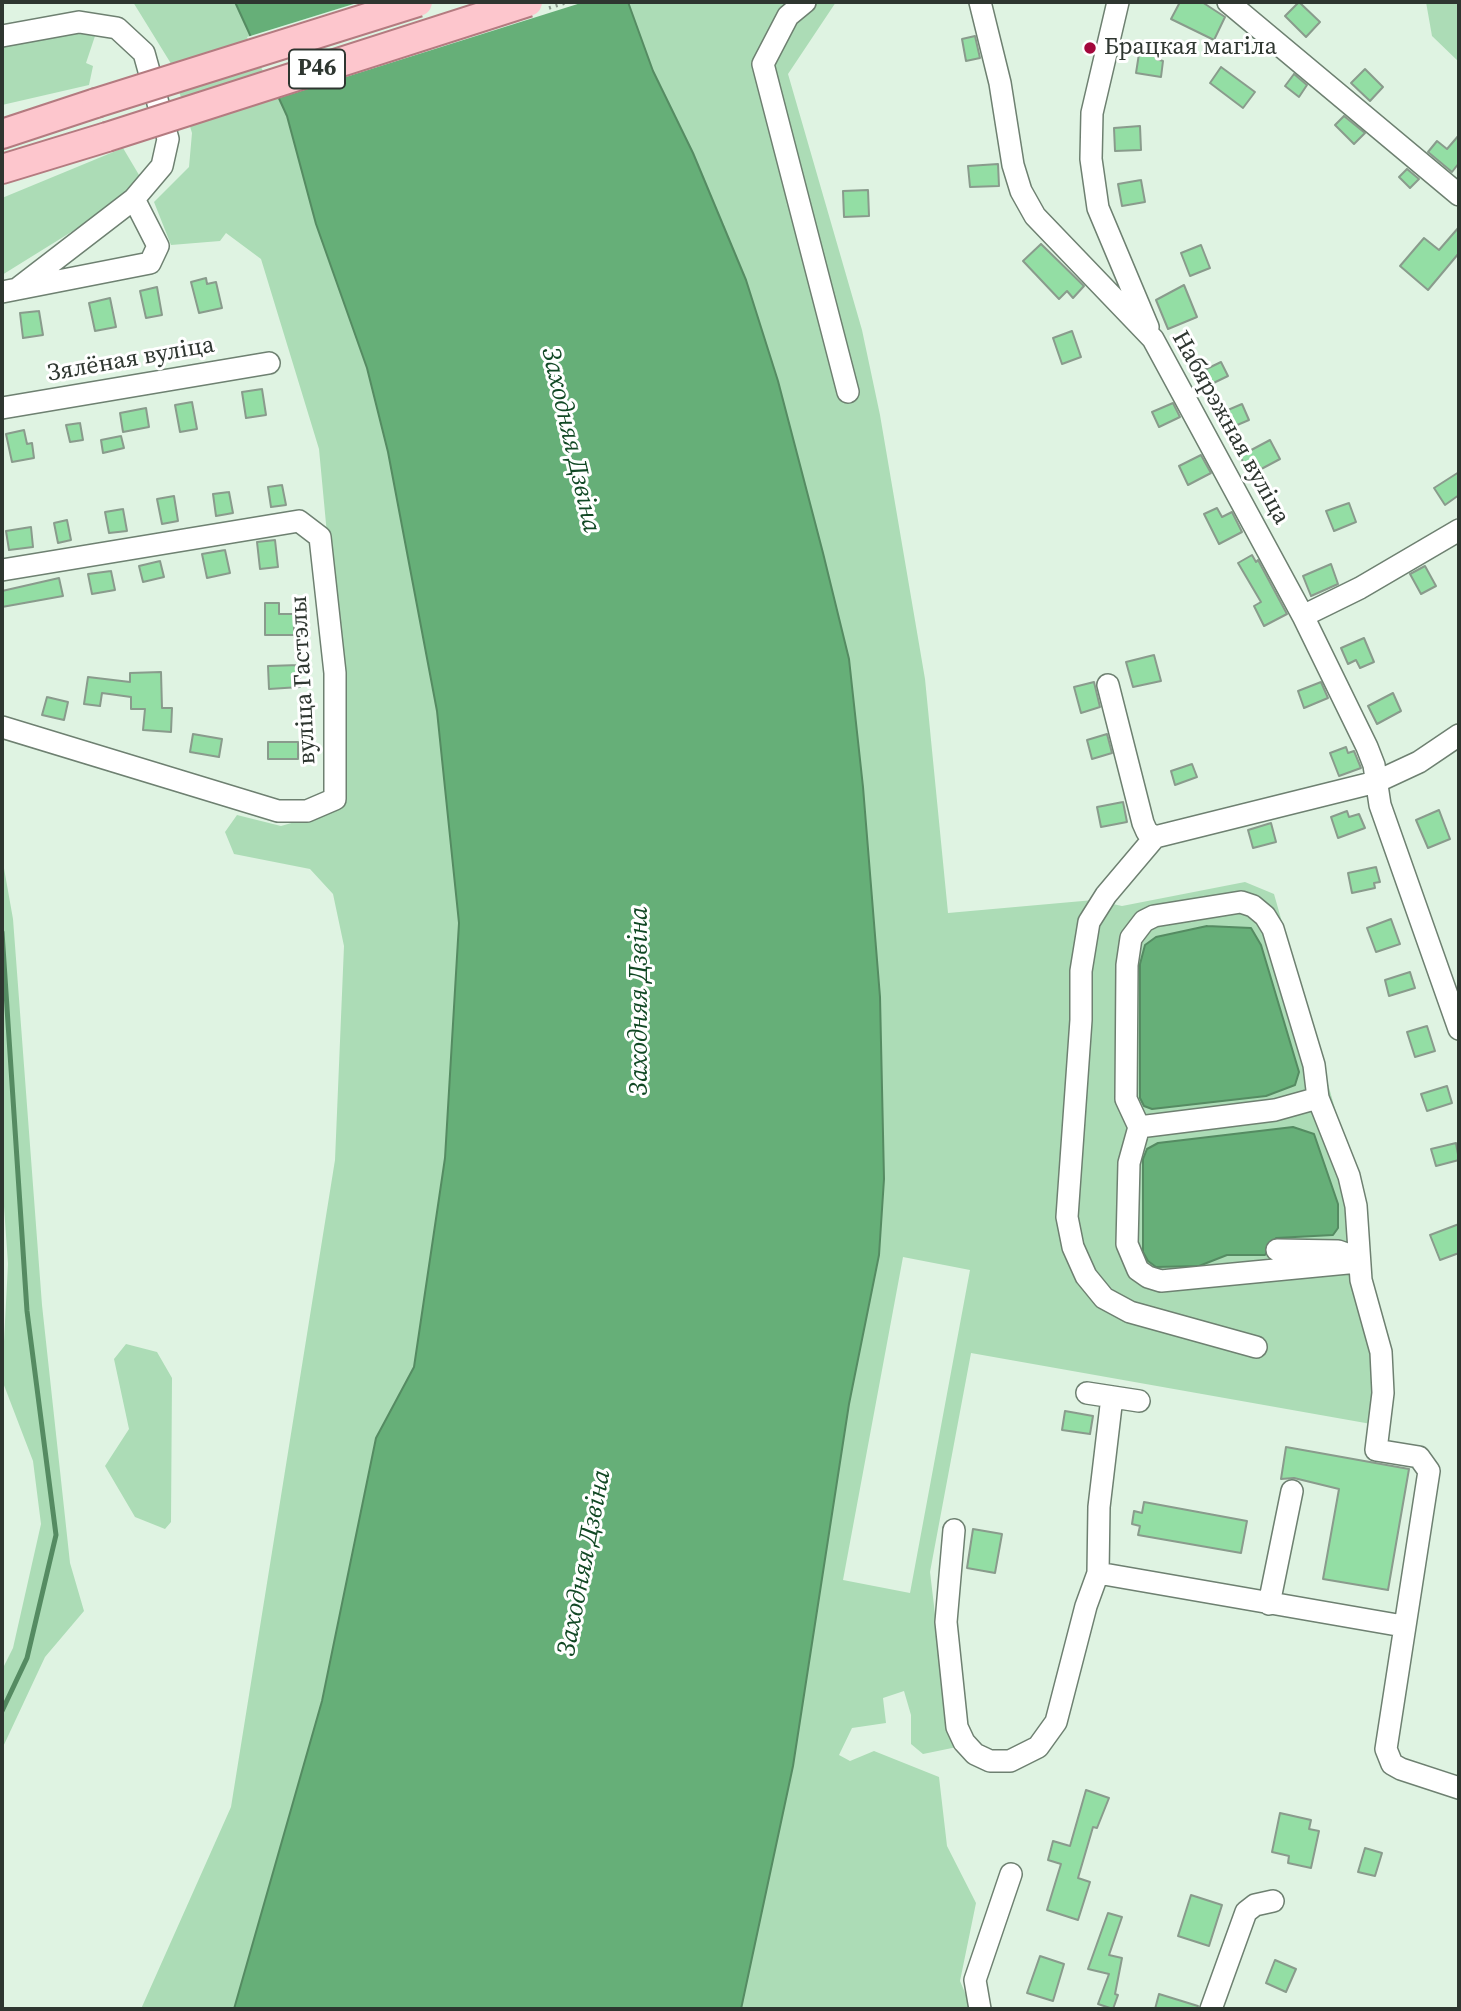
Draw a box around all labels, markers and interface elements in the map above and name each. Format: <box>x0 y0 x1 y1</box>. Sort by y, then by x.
place label: Брацкая магіла <box>1104 34 1277 62</box>
marker: Брацкая магіла <box>1082 40 1098 56</box>
road number: Р46 <box>289 50 345 88</box>
street label: Набярэжная вуліца <box>1165 326 1295 530</box>
street label: Зялёная вуліца <box>45 331 217 389</box>
water label: Заходняя Дзвіна <box>534 344 606 536</box>
street label: вуліца Гастэлы <box>285 595 323 765</box>
water label: Заходняя Дзвіна <box>624 906 656 1096</box>
water label: Заходняя Дзвіна <box>552 1467 618 1659</box>

